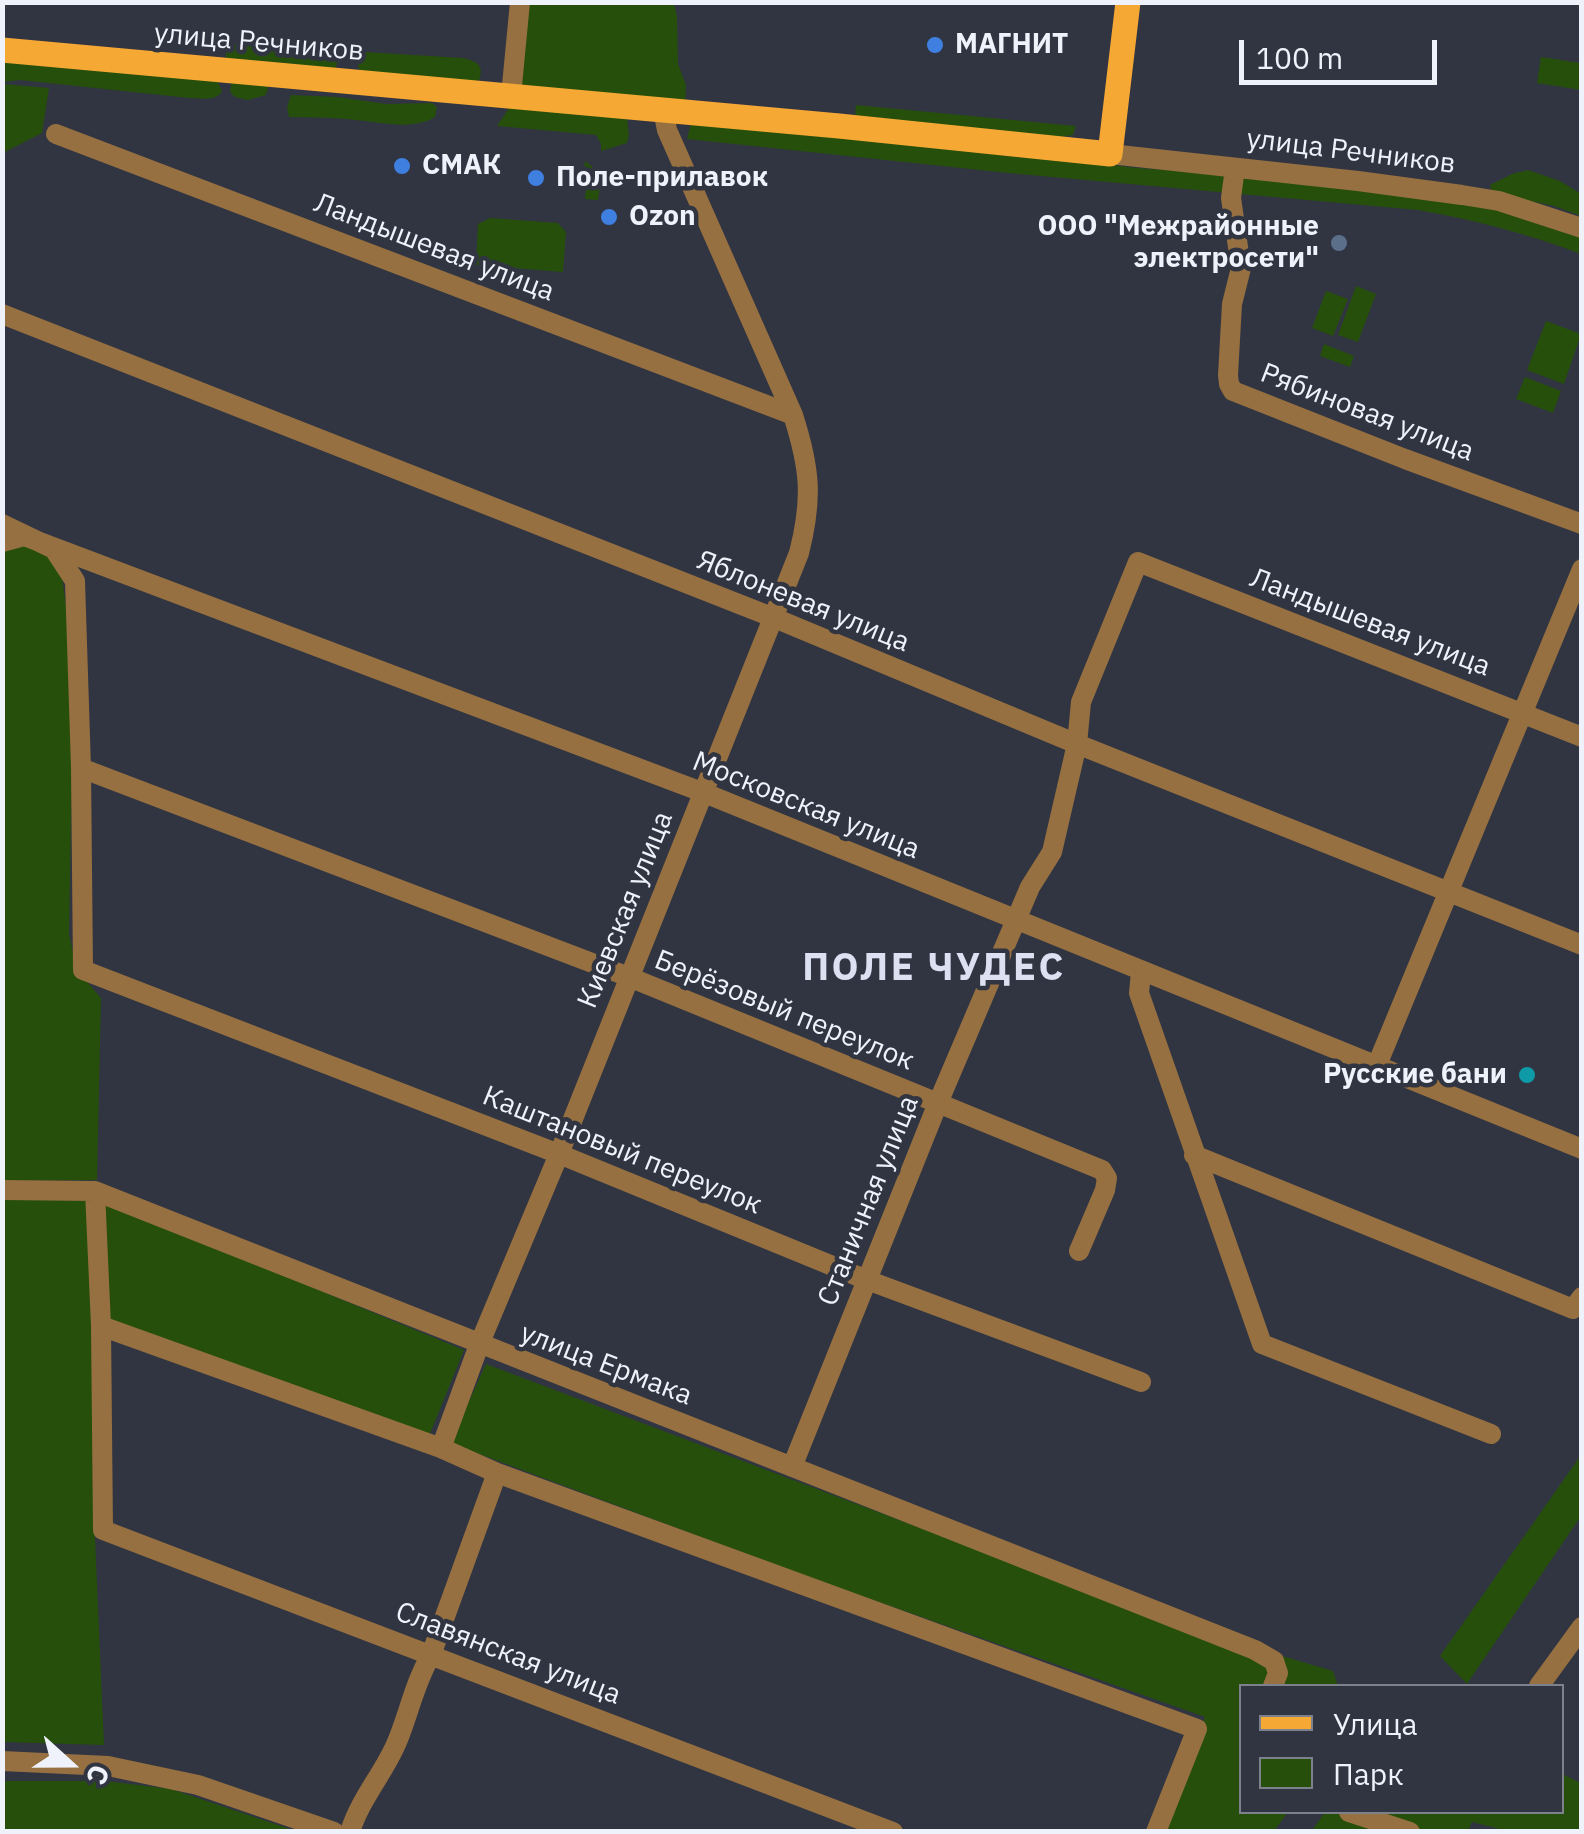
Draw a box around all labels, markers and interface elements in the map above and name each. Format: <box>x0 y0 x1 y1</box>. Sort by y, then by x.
street label: улица Речников <box>153 17 365 69</box>
scale bar <box>1244 20 1442 82</box>
place label: МАГНИТ <box>955 28 1068 62</box>
marker: МАГНИТ <box>924 34 946 56</box>
text: 100 m <box>1256 38 1343 77</box>
street label: улица Речников <box>1245 123 1457 181</box>
place label: СМАК <box>422 149 501 183</box>
marker: СМАК <box>391 155 413 177</box>
place label: Поле-прилавок <box>556 161 768 195</box>
marker: Поле-прилавок <box>525 167 547 189</box>
street label: Ландышевая улица <box>309 187 559 309</box>
place label: Ozon <box>629 200 696 234</box>
marker: Ozon <box>598 206 620 228</box>
place label: ООО "Межрайонные электросети" <box>1037 210 1319 276</box>
marker: ООО "Межрайонные электросети" <box>1328 232 1350 254</box>
street label: Рябиновая улица <box>1256 357 1478 469</box>
street label: Яблоневая улица <box>692 544 914 660</box>
street label: Ландышевая улица <box>1245 562 1495 684</box>
street label: Московская улица <box>687 745 925 867</box>
street label: Киевская улица <box>571 807 681 1013</box>
street label: Берёзовый переулок <box>649 944 919 1078</box>
district label: ПОЛЕ ЧУДЕС <box>802 946 1066 992</box>
place label: Русские бани <box>1323 1058 1507 1092</box>
marker: Русские бани <box>1516 1064 1538 1086</box>
street label: Каштановый переулок <box>478 1080 766 1222</box>
street label: Станичная улица <box>812 1091 926 1311</box>
street label: улица Ермака <box>515 1317 697 1413</box>
street label: Славянская улица <box>391 1596 625 1712</box>
legend <box>1239 1684 1564 1814</box>
text: Улица <box>1333 1704 1418 1743</box>
north arrow <box>20 1714 120 1814</box>
text: Парк <box>1333 1754 1404 1793</box>
text: С <box>78 1760 119 1790</box>

